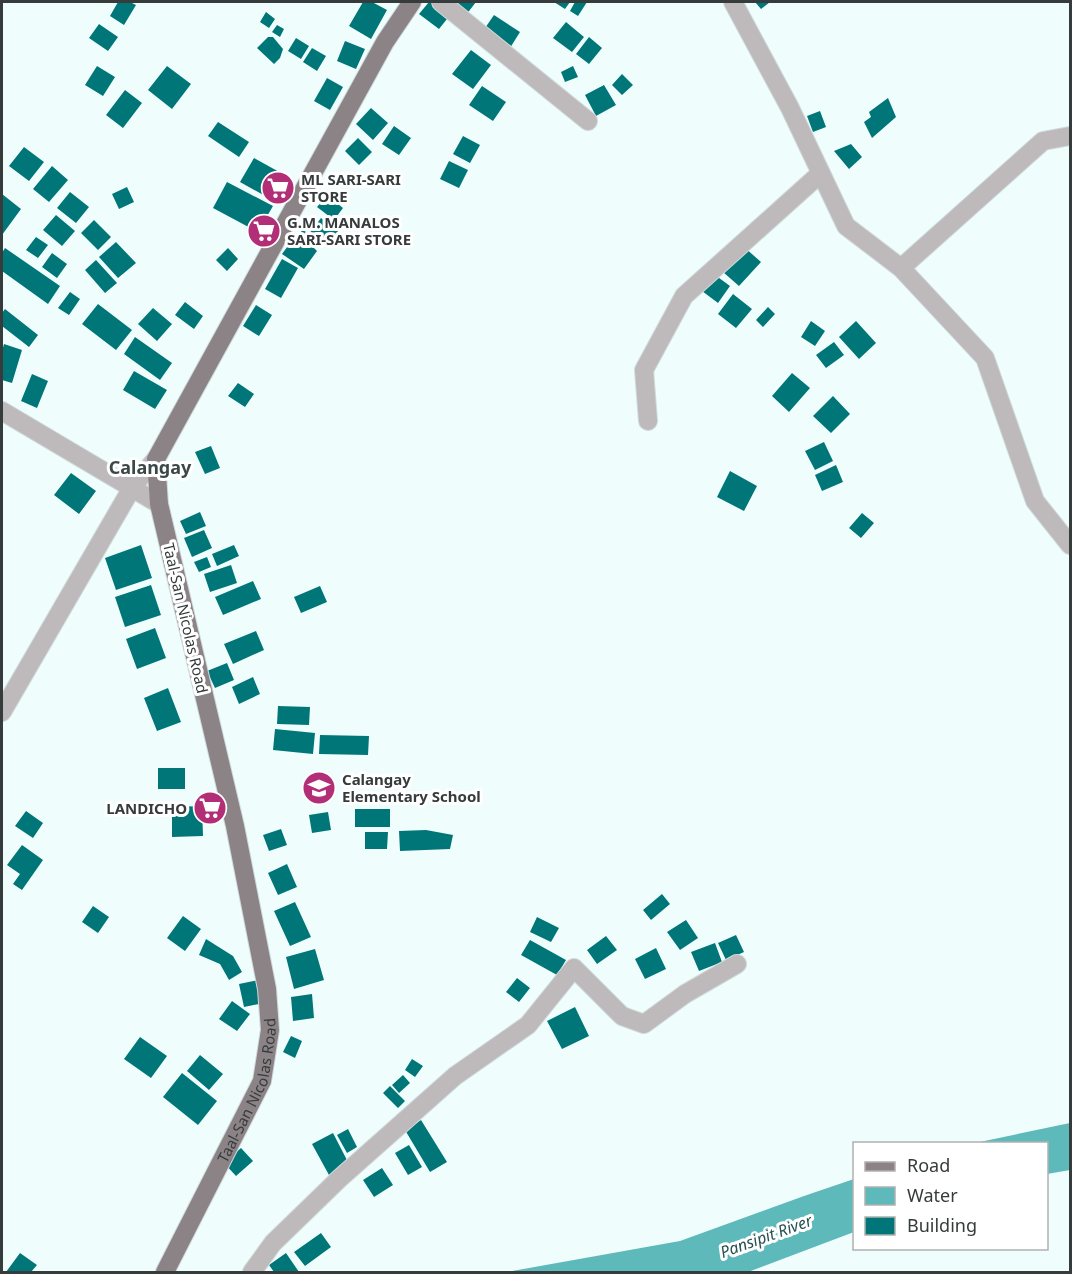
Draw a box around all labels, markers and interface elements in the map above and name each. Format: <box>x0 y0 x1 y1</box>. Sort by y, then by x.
place label: ML SARI-SARI STORE <box>301 169 401 206</box>
supermarket icon: ML SARI-SARI STORE <box>260 170 296 206</box>
place label: G.M. MANALOS SARI-SARI STORE <box>287 212 411 249</box>
supermarket icon: G.M. MANALOS SARI-SARI STORE <box>246 213 282 249</box>
district label: Calangay <box>109 455 192 479</box>
street label: Taal-San Nicolas Road <box>159 541 213 695</box>
place label: Calangay Elementary School <box>342 769 481 806</box>
school or university icon: Calangay Elementary School <box>301 770 337 806</box>
supermarket icon: LANDICHO <box>192 790 228 826</box>
place label: LANDICHO <box>106 798 187 818</box>
street label: Taal-San Nicolas Road <box>212 1017 280 1166</box>
legend <box>853 1142 1048 1250</box>
text: Road <box>907 1153 950 1177</box>
text: Water <box>907 1183 958 1207</box>
water label: Pansipit River <box>717 1209 816 1263</box>
text: Building <box>907 1213 977 1237</box>

